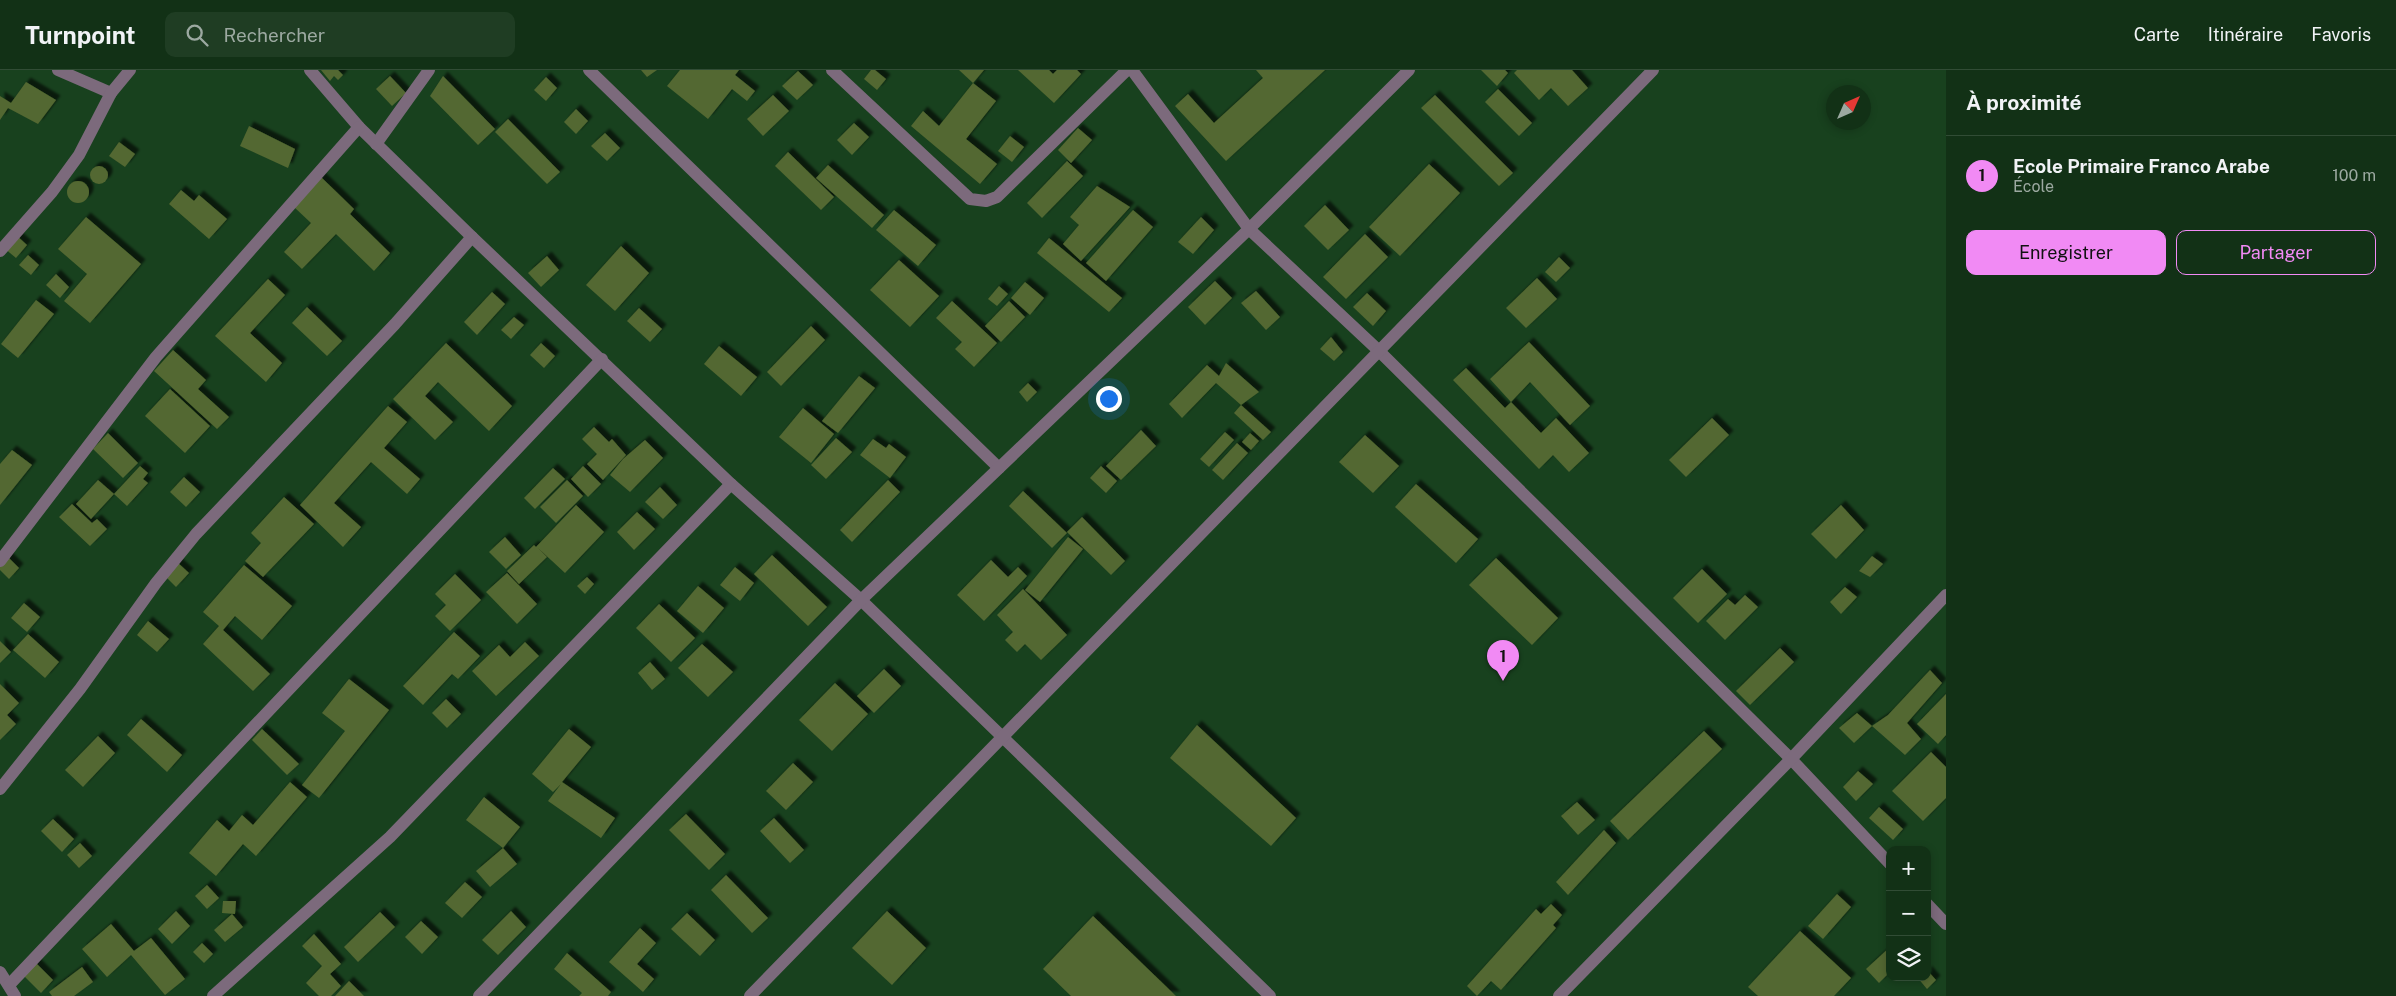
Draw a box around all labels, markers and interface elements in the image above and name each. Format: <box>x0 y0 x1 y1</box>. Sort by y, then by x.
search box <box>165 12 515 57</box>
text: Turnpoint <box>25 21 135 49</box>
icon: search <box>183 21 211 49</box>
text: Rechercher <box>223 24 325 46</box>
text: Carte <box>2134 24 2180 45</box>
text: Itinéraire <box>2208 24 2283 45</box>
text: Favoris <box>2311 24 2371 45</box>
north arrow <box>1826 85 1871 130</box>
text: À proximité <box>1966 90 2082 115</box>
text: Ecole Primaire Franco Arabe <box>2013 155 2270 177</box>
text: 1 <box>1979 166 1985 185</box>
text: 100 m <box>2332 166 2376 185</box>
text: École <box>2013 177 2054 196</box>
button: Enregistrer <box>1966 230 2166 275</box>
button: Partager <box>2176 230 2376 275</box>
your location <box>1096 386 1122 412</box>
pin: 1 <box>1487 640 1519 681</box>
map controls <box>1886 846 1931 981</box>
button: + <box>1886 846 1931 891</box>
button: − <box>1886 891 1931 936</box>
button: layers <box>1886 936 1931 981</box>

